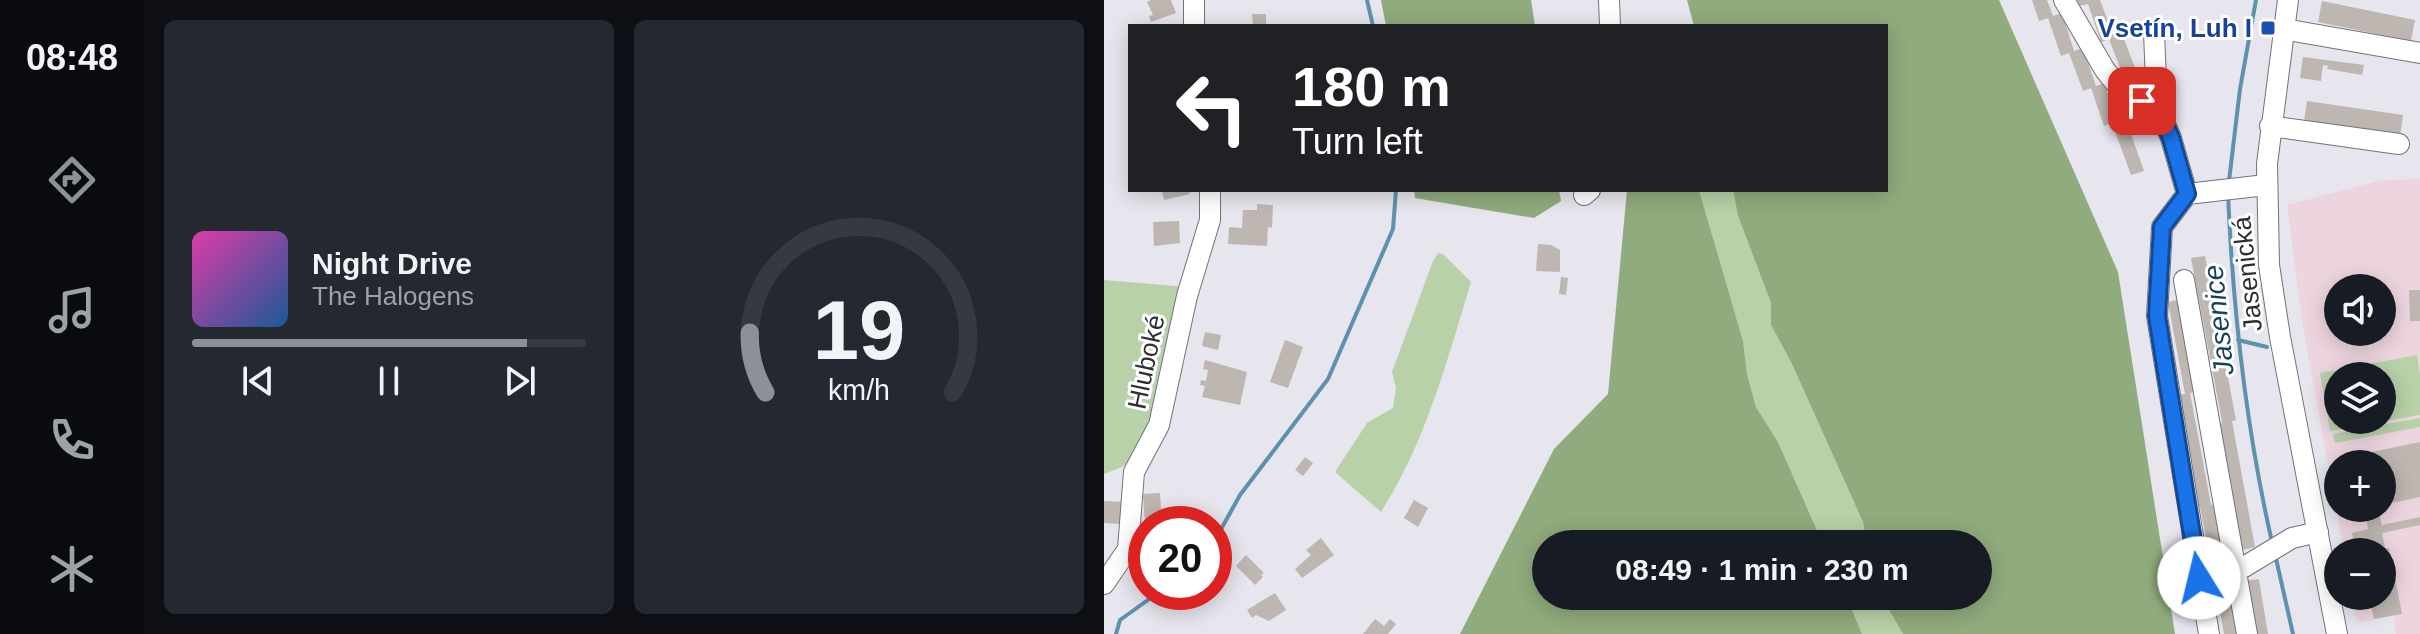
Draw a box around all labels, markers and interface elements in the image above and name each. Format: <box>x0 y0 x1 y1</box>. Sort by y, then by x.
place label: Vsetín, Luh I <box>2097 13 2252 43</box>
marker: Vsetín, Luh I <box>2259 19 2277 37</box>
text: 08:48 <box>26 37 118 78</box>
text: 180 m <box>1292 55 1451 118</box>
icon: left <box>1160 56 1264 160</box>
pin <box>2108 67 2176 135</box>
icon: arrive <box>2120 79 2164 123</box>
text: Turn left <box>1292 121 1423 162</box>
icon: directions <box>44 152 100 208</box>
street label: Jasenická <box>2226 214 2268 333</box>
text: Night Drive <box>312 247 472 280</box>
water label: Jasenice <box>2197 263 2240 378</box>
map controls <box>2324 274 2396 610</box>
button: sound <box>2324 274 2396 346</box>
text: The Halogens <box>312 281 474 311</box>
icon: music <box>44 282 100 338</box>
text: 19 <box>813 284 905 377</box>
street label: Hluboké <box>1121 312 1171 412</box>
icon: previous <box>236 359 280 403</box>
icon: pause <box>367 359 411 403</box>
icon: next <box>498 359 542 403</box>
button: layers <box>2324 362 2396 434</box>
text: km/h <box>828 374 890 406</box>
icon: phone <box>44 412 100 468</box>
button: + <box>2324 450 2396 522</box>
speed limit sign: 20 <box>1128 506 1232 610</box>
position arrow <box>2157 536 2241 620</box>
button: − <box>2324 538 2396 610</box>
icon: climate <box>44 541 100 597</box>
text: 08:49 · 1 min · 230 m <box>1615 553 1909 586</box>

